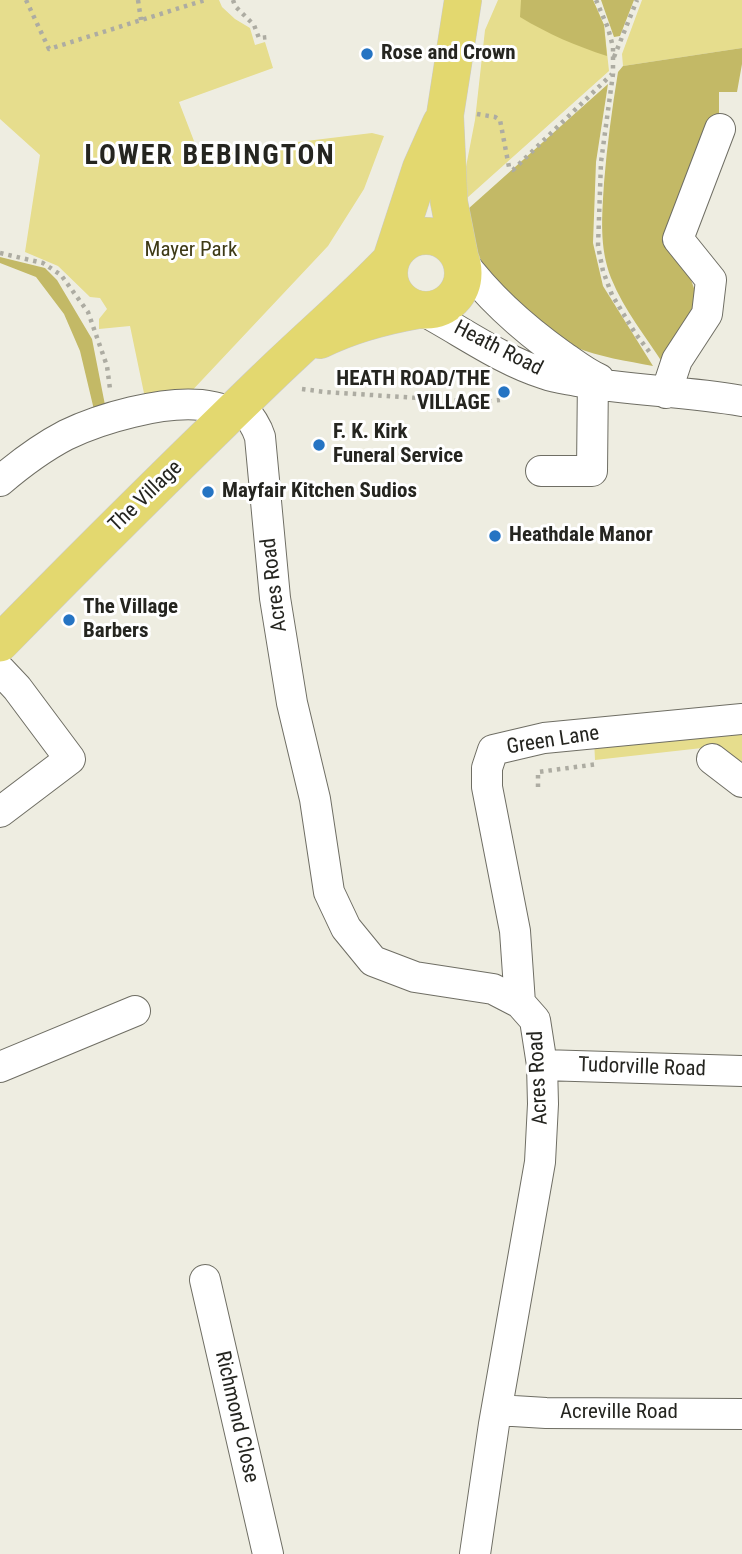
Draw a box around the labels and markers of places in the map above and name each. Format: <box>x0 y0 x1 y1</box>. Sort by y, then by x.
place label: Rose and Crown <box>381 41 516 67</box>
marker: Rose and Crown <box>359 46 375 62</box>
place label: HEATH ROAD/THE VILLAGE <box>336 367 490 417</box>
marker: HEATH ROAD/THE VILLAGE <box>496 384 512 400</box>
place label: F. K. Kirk Funeral Service <box>333 420 463 470</box>
marker: F. K. Kirk Funeral Service <box>311 437 327 453</box>
place label: Mayfair Kitchen Sudios <box>222 479 417 505</box>
marker: Mayfair Kitchen Sudios <box>200 484 216 500</box>
place label: Heathdale Manor <box>509 523 653 549</box>
marker: Heathdale Manor <box>487 528 503 544</box>
place label: The Village Barbers <box>83 595 178 645</box>
marker: The Village Barbers <box>61 612 77 628</box>

